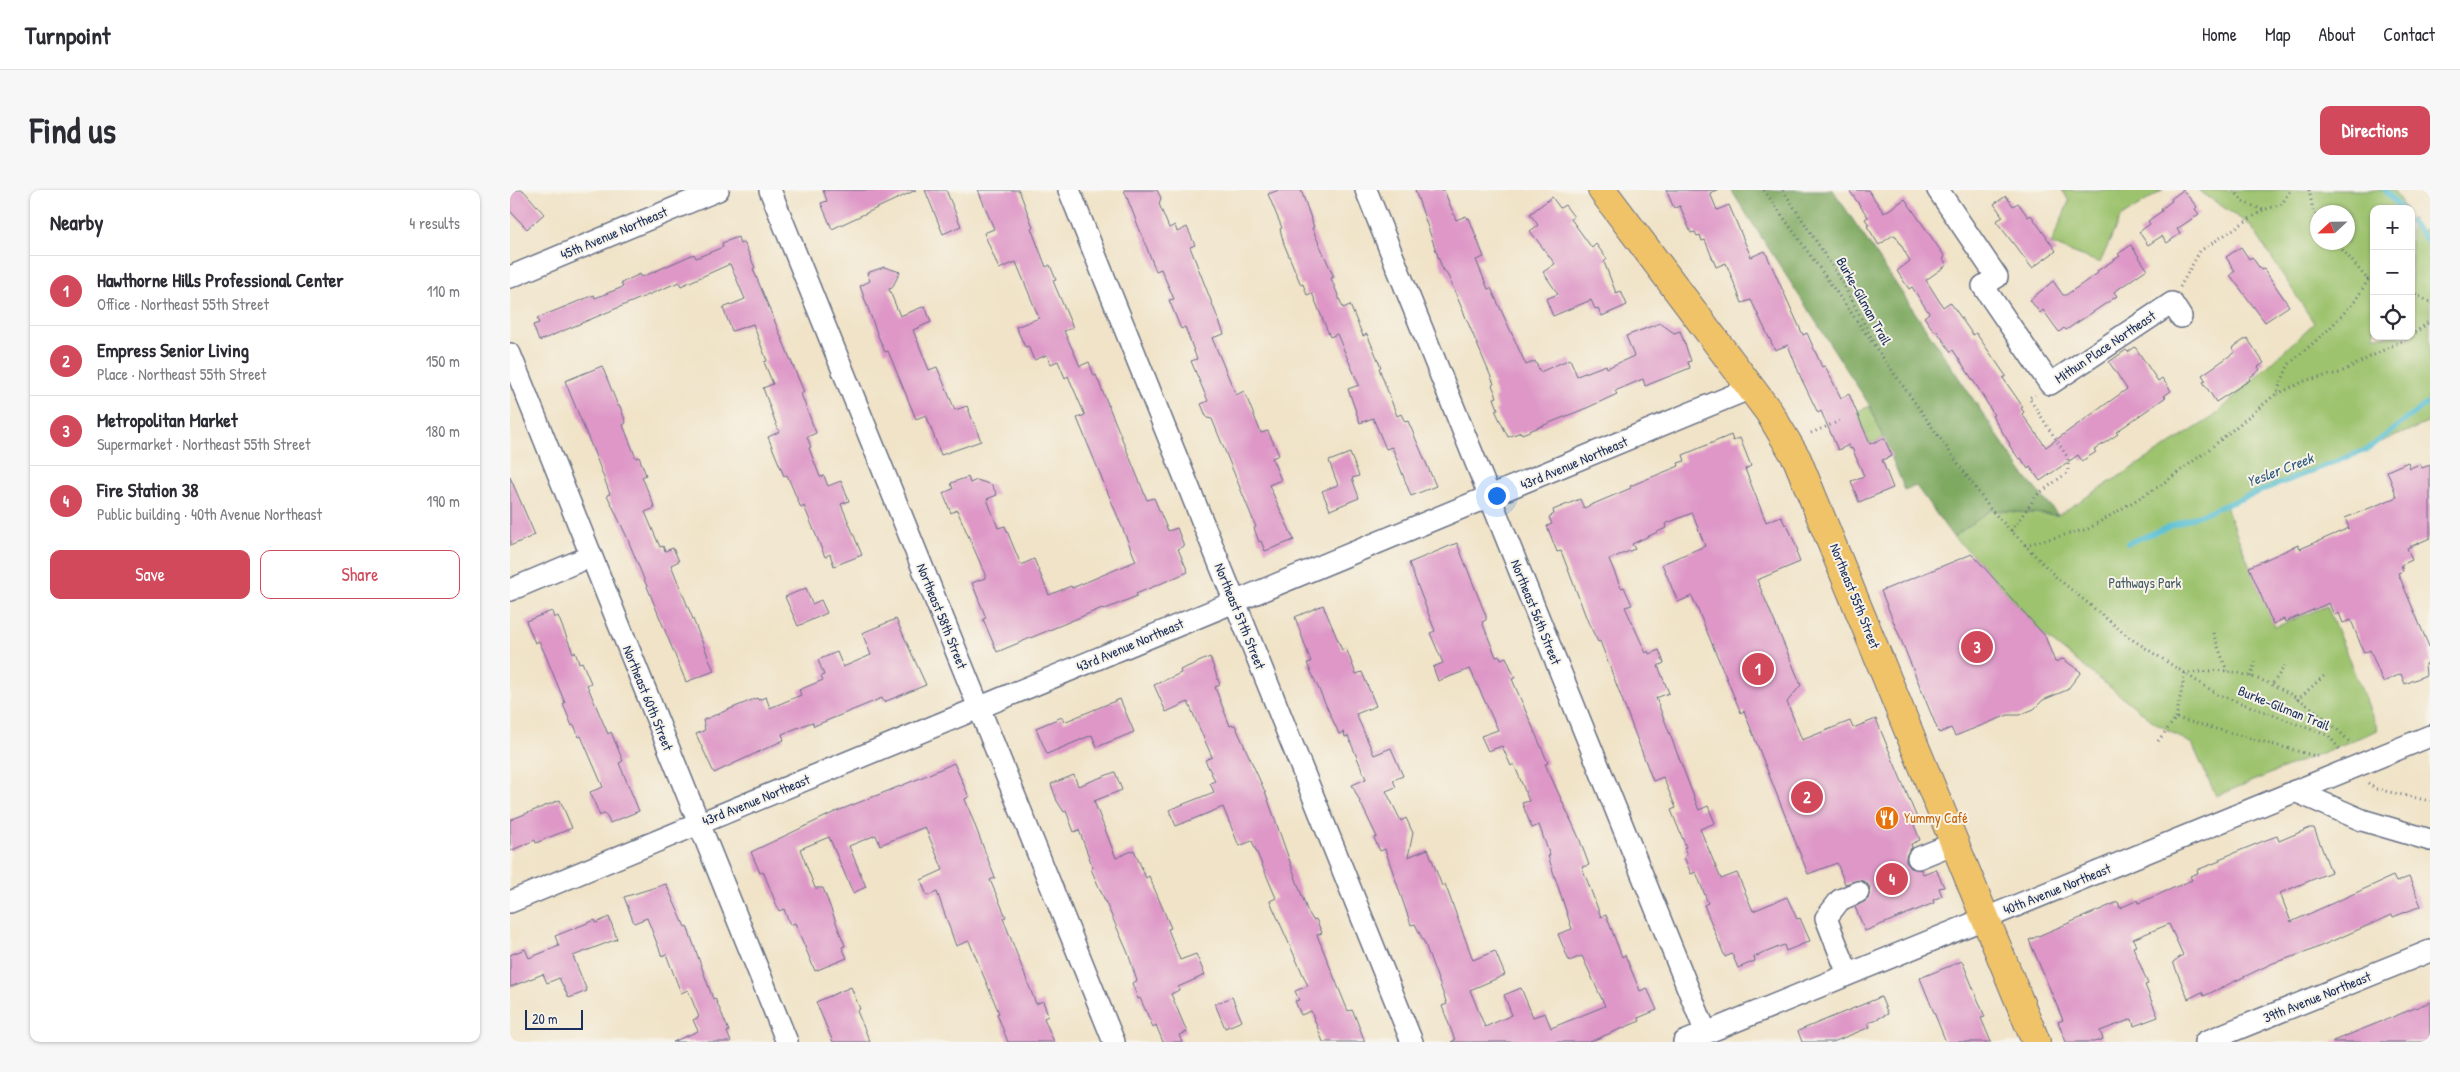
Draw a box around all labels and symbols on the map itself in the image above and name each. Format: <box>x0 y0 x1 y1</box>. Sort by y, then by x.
street label: 45th Avenue Northeast <box>558 201 670 264</box>
north arrow <box>2310 205 2355 250</box>
street label: Burke-Gilman Trail <box>1832 253 1897 348</box>
street label: Mithun Place Northeast <box>2051 306 2159 387</box>
street label: 43rd Avenue Northeast <box>1517 431 1630 494</box>
water label: Yesler Creek <box>2244 447 2318 492</box>
your location <box>1484 483 1510 509</box>
street label: Northeast 55th Street <box>1826 540 1885 651</box>
street label: Northeast 56th Street <box>1507 556 1566 667</box>
street label: Northeast 58th Street <box>913 560 972 672</box>
street label: Northeast 57th Street <box>1210 560 1271 672</box>
park label: Pathways Park <box>2109 573 2182 593</box>
street label: 43rd Avenue Northeast <box>1073 613 1186 676</box>
pin: 3 <box>1961 628 1993 666</box>
street label: Northeast 60th Street <box>619 642 678 753</box>
pin: 1 <box>1742 650 1774 688</box>
street label: Burke-Gilman Trail <box>2235 680 2333 735</box>
street label: 43rd Avenue Northeast <box>699 769 813 830</box>
pin: 2 <box>1791 778 1823 816</box>
restaurant icon: Yummy Café <box>1874 805 1900 831</box>
place label: Yummy Café <box>1904 808 1968 828</box>
street label: 40th Avenue Northeast <box>2000 858 2114 919</box>
pin: 4 <box>1876 860 1908 898</box>
street label: 39th Avenue Northeast <box>2260 966 2374 1027</box>
scale bar <box>525 1007 582 1030</box>

